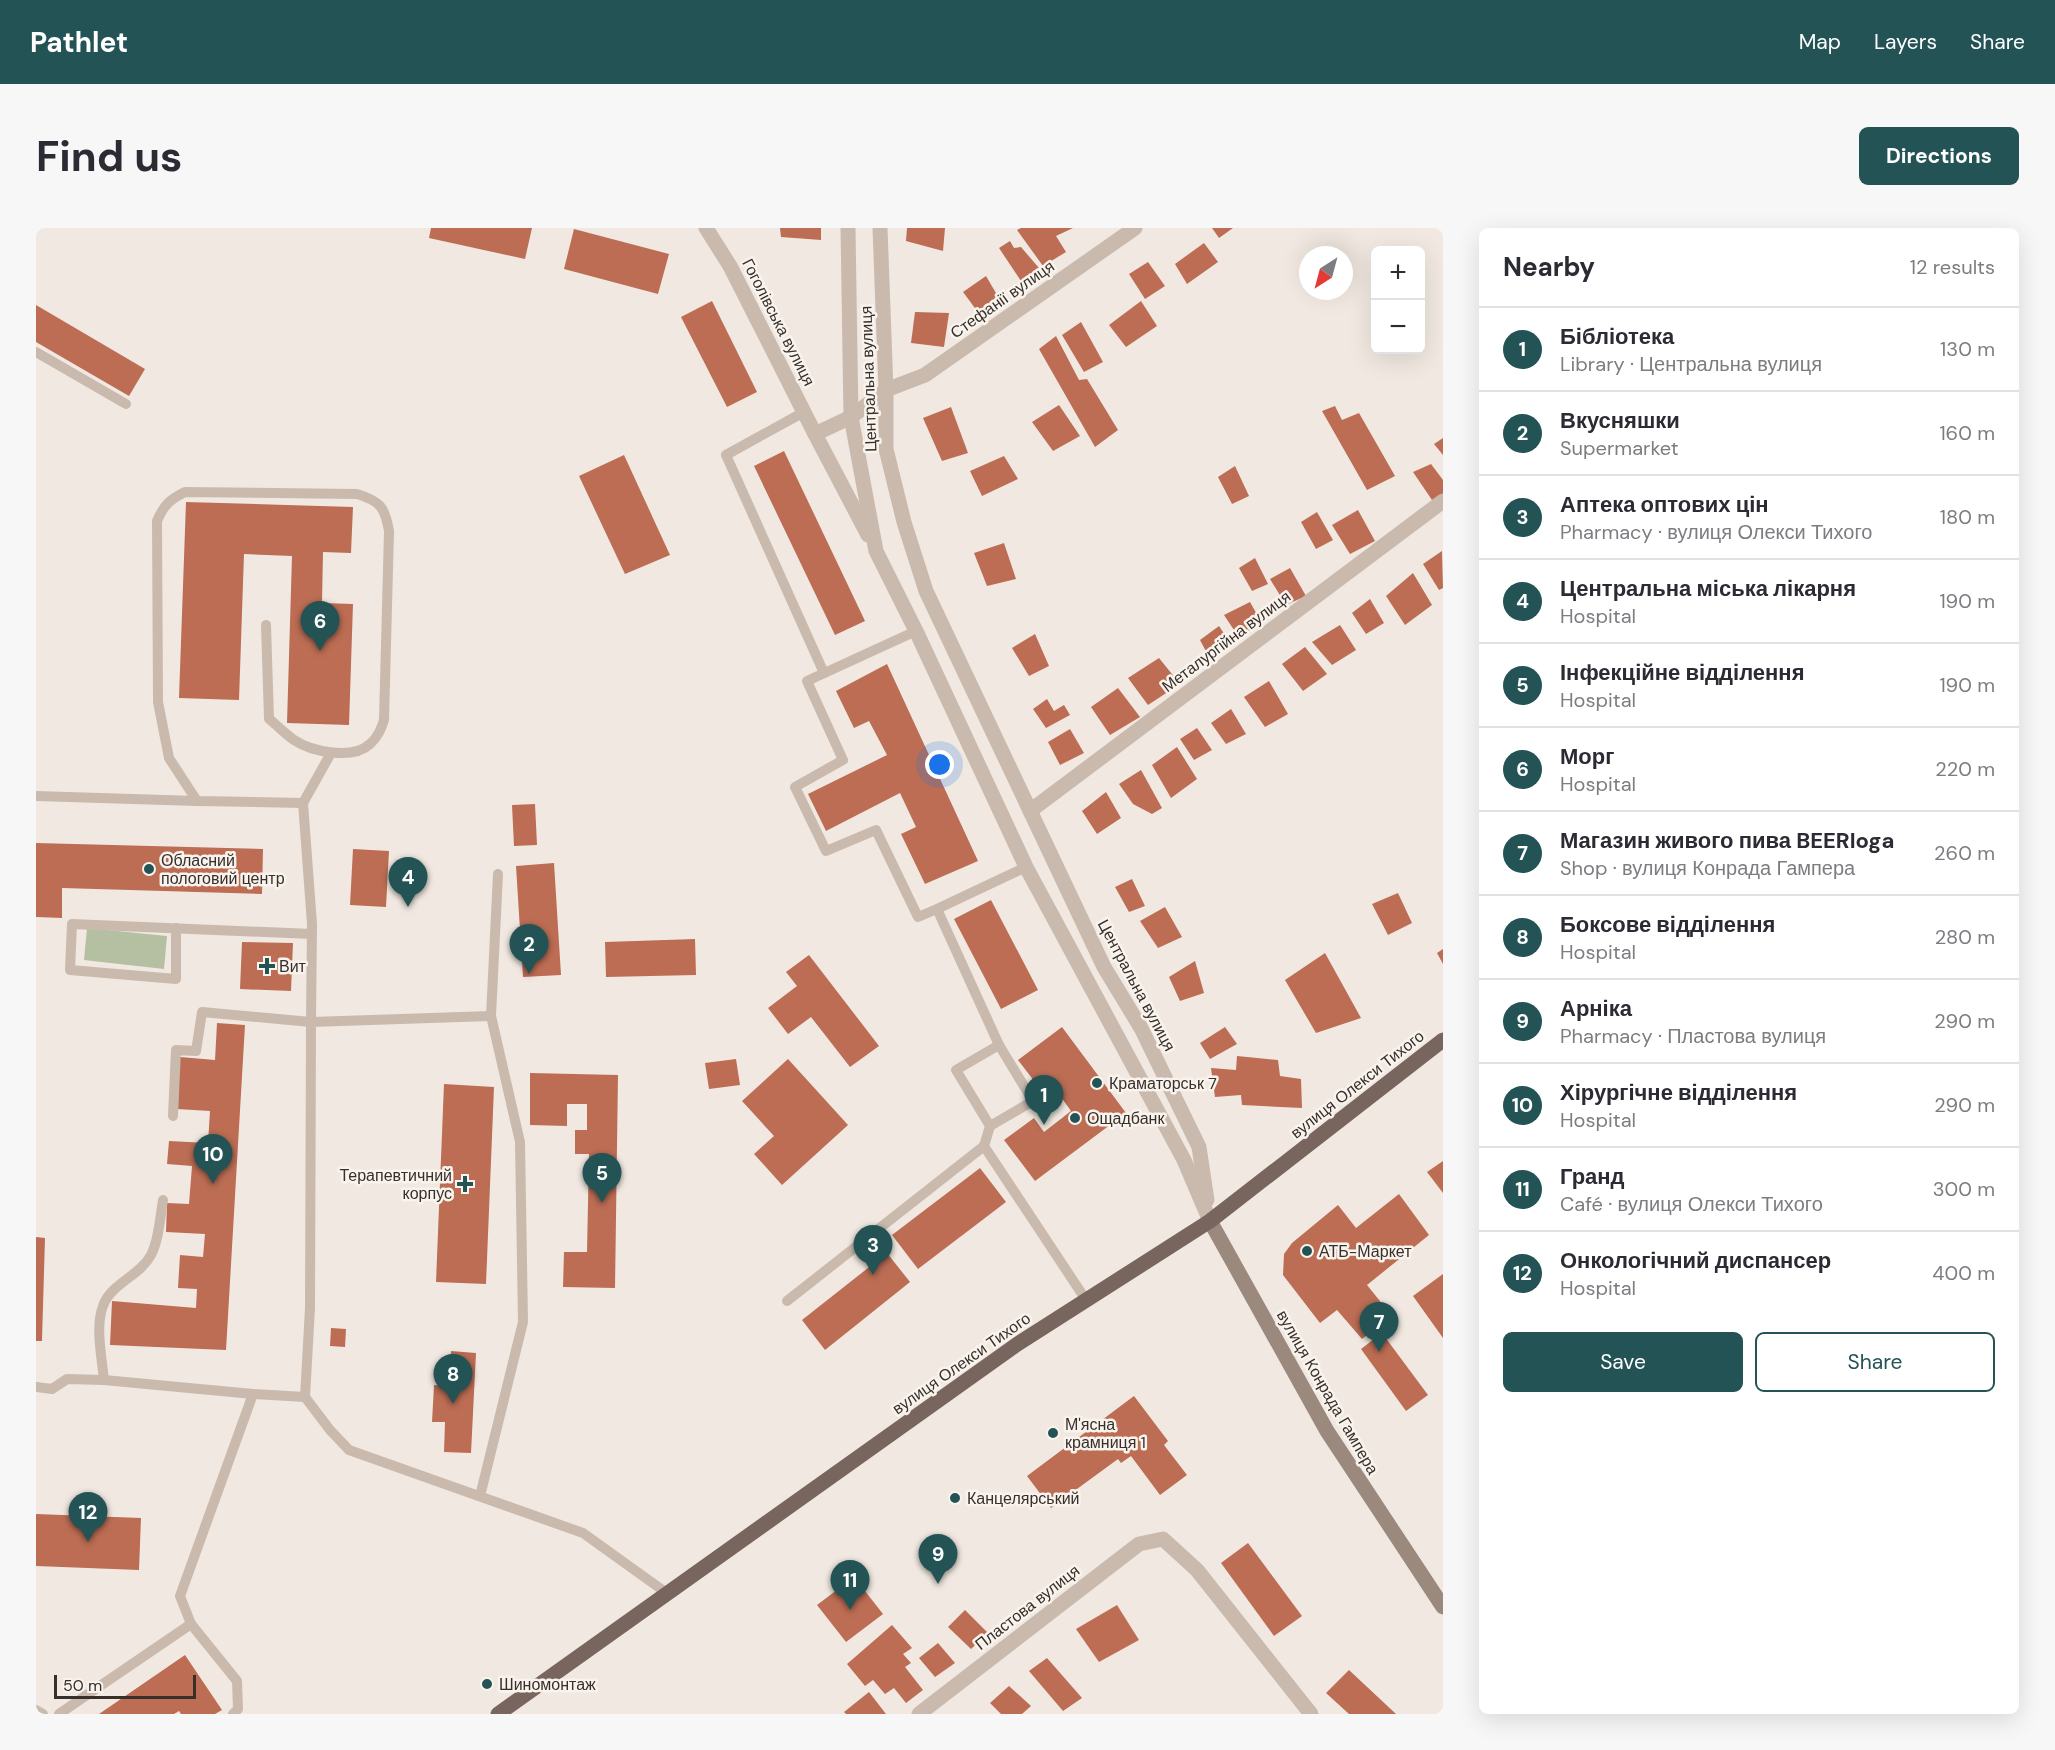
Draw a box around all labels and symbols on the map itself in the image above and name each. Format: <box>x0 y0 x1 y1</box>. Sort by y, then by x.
north arrow <box>1299 246 1353 300</box>
street label: Гоголівська вулиця <box>737 255 820 390</box>
street label: Стефанії вулиця <box>946 256 1059 343</box>
street label: Центральна вулиця <box>855 306 882 452</box>
street label: Металургійна вулиця <box>1158 586 1295 697</box>
pin: 6 <box>300 602 340 651</box>
your location <box>925 750 954 779</box>
place label: Обласний пологовий центр <box>161 850 285 889</box>
pin: 4 <box>388 858 428 907</box>
marker: Обласний пологовий центр <box>142 862 156 876</box>
street label: Центральна вулиця <box>1093 916 1180 1055</box>
pin: 2 <box>510 924 548 974</box>
place label: Вит <box>279 956 307 977</box>
marker: Вит <box>260 959 274 973</box>
street label: вулиця Олекси Тихого <box>1286 1026 1429 1143</box>
place label: Краматорськ 7 <box>1109 1073 1217 1094</box>
pin: 1 <box>1024 1076 1064 1125</box>
marker: Краматорськ 7 <box>1090 1076 1104 1090</box>
place label: Ощадбанк <box>1087 1108 1165 1129</box>
marker: Ощадбанк <box>1068 1111 1082 1125</box>
pin: 10 <box>194 1134 232 1184</box>
pin: 5 <box>582 1154 622 1203</box>
place label: Терапевтичний корпус <box>339 1165 452 1204</box>
marker: Терапевтичний корпус <box>456 1175 474 1193</box>
pin: 3 <box>854 1226 892 1275</box>
place label: АТБ-Маркет <box>1319 1241 1412 1262</box>
marker: АТБ-Маркет <box>1300 1244 1314 1258</box>
pin: 7 <box>1360 1302 1398 1352</box>
street label: вулиця Конрада Гампера <box>1272 1306 1383 1478</box>
street label: вулиця Олекси Тихого <box>888 1308 1035 1419</box>
pin: 8 <box>434 1354 472 1404</box>
place label: М'ясна крамниця 1 <box>1065 1414 1146 1453</box>
marker: М'ясна крамниця 1 <box>1046 1426 1060 1440</box>
place label: Канцелярський <box>967 1488 1080 1509</box>
marker: Канцелярський <box>948 1491 962 1505</box>
pin: 12 <box>68 1492 108 1542</box>
pin: 9 <box>918 1534 958 1584</box>
pin: 11 <box>830 1560 870 1610</box>
street label: Пластова вулиця <box>971 1560 1084 1655</box>
scale bar <box>54 1672 196 1700</box>
place label: Шиномонтаж <box>499 1674 596 1695</box>
marker: Шиномонтаж <box>480 1677 494 1691</box>

